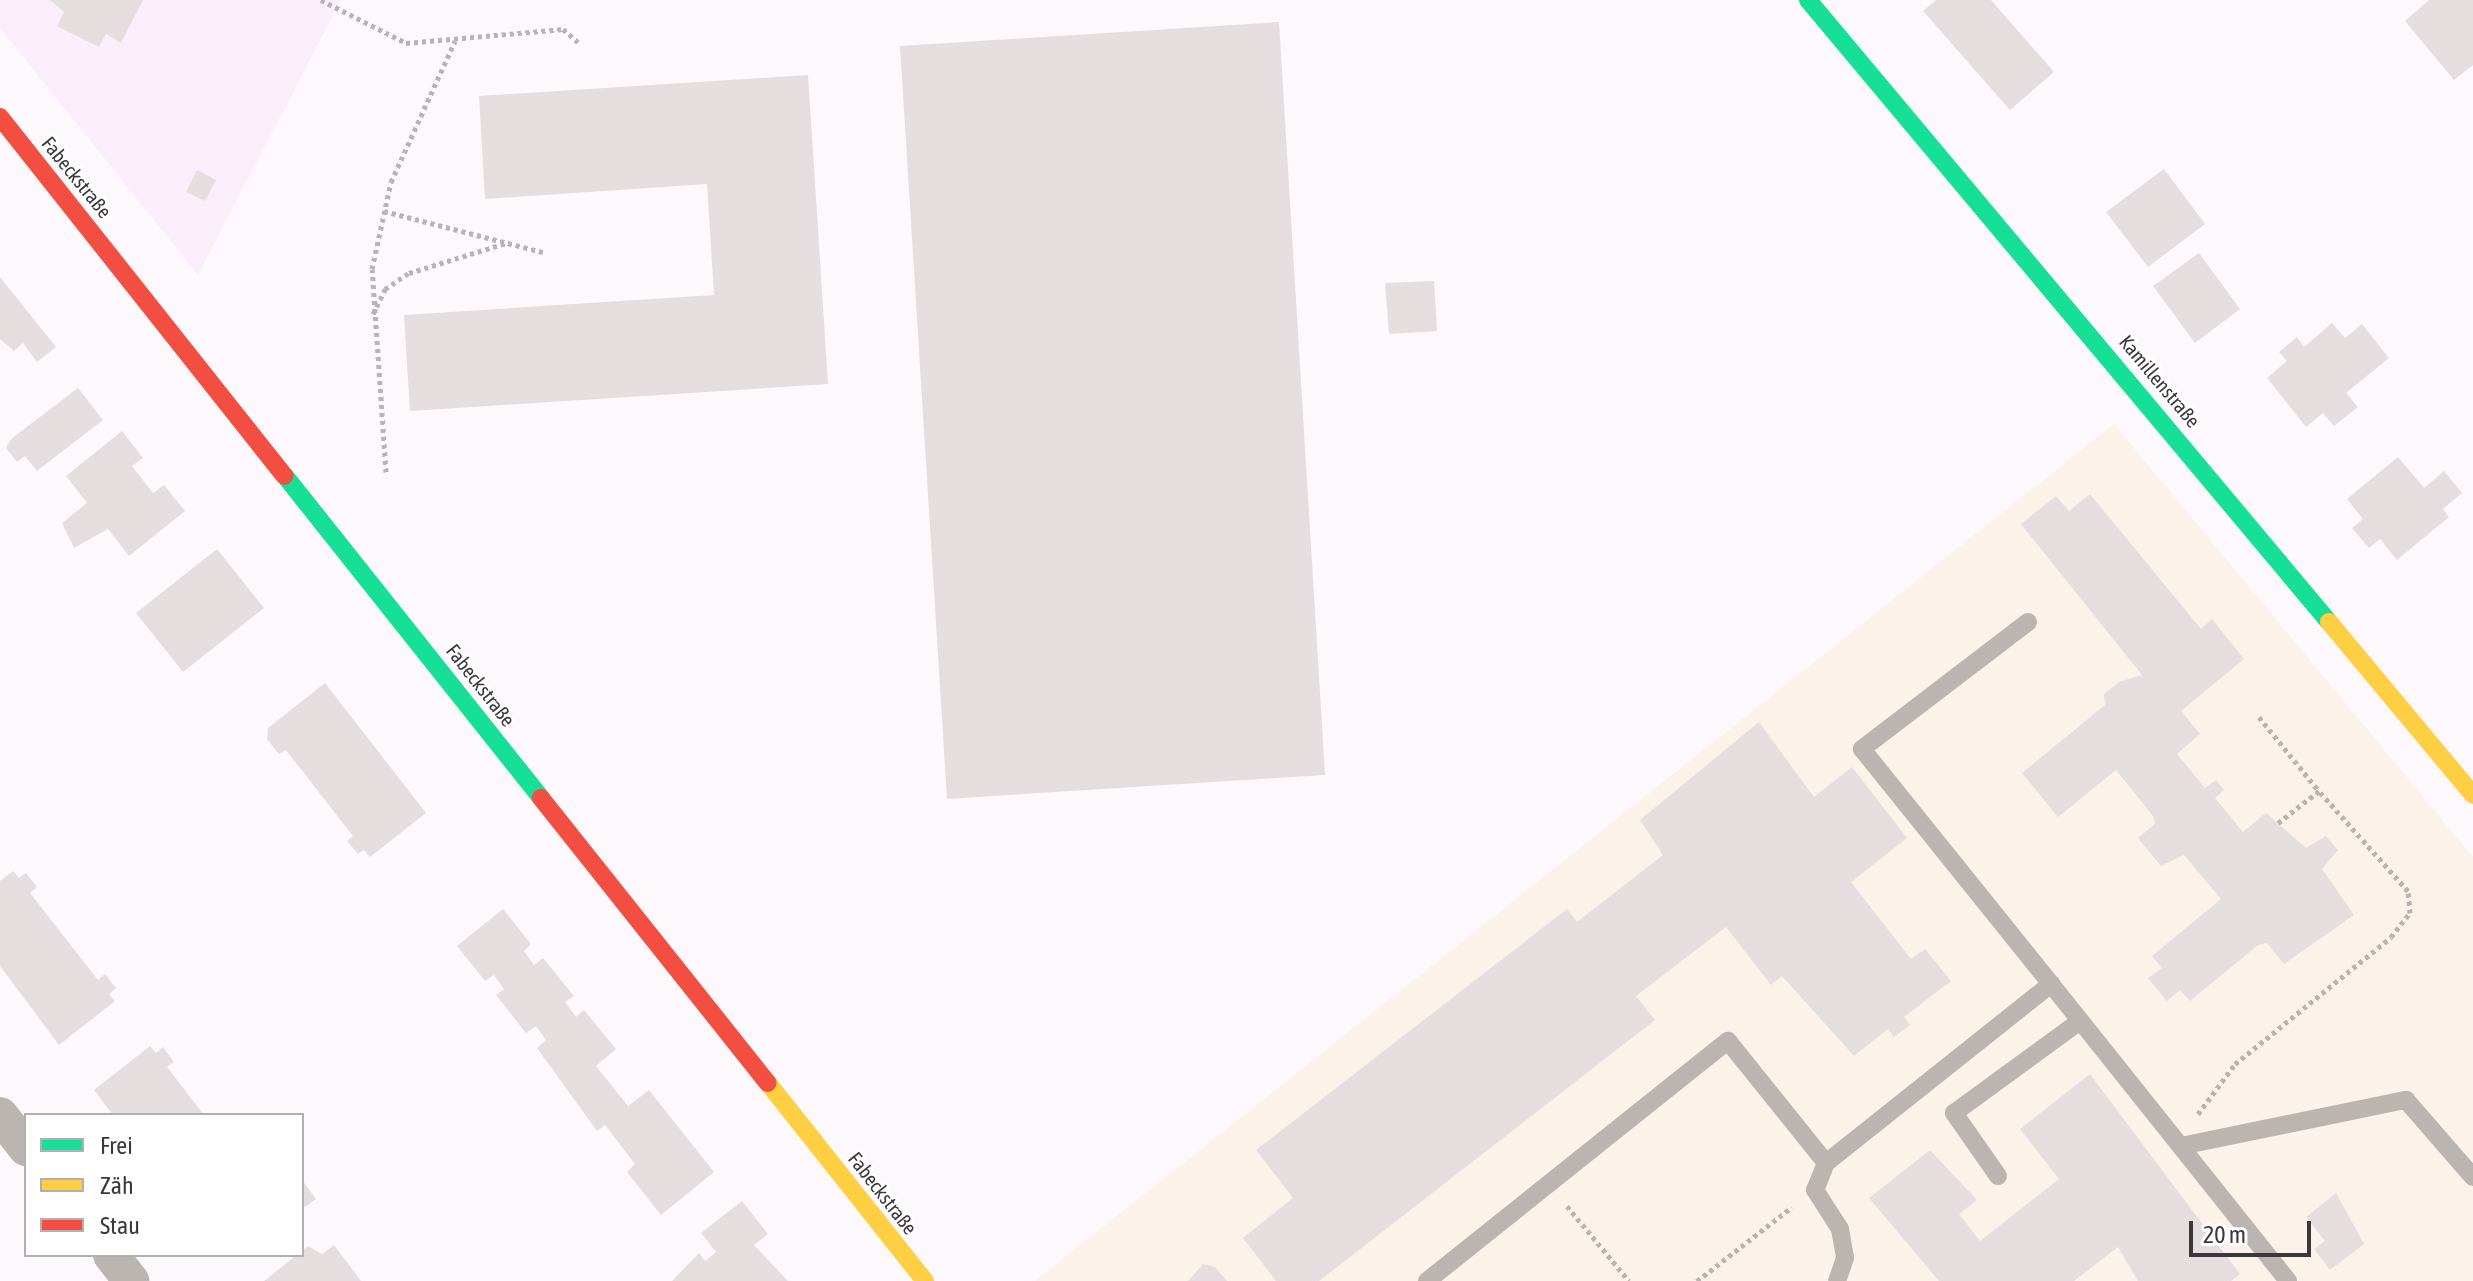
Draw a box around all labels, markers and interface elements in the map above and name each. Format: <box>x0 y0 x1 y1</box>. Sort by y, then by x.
street label: Fabeckstraße <box>37 131 117 223</box>
street label: Kamillenstraße <box>2114 330 2206 432</box>
street label: Fabeckstraße <box>441 639 521 731</box>
legend <box>24 1113 304 1257</box>
text: Frei <box>100 1132 133 1159</box>
street label: Fabeckstraße <box>843 1147 923 1239</box>
text: Zäh <box>100 1172 134 1199</box>
scale bar <box>2193 1205 2315 1255</box>
text: Stau <box>100 1212 140 1239</box>
text: 20 m <box>2203 1221 2246 1248</box>

